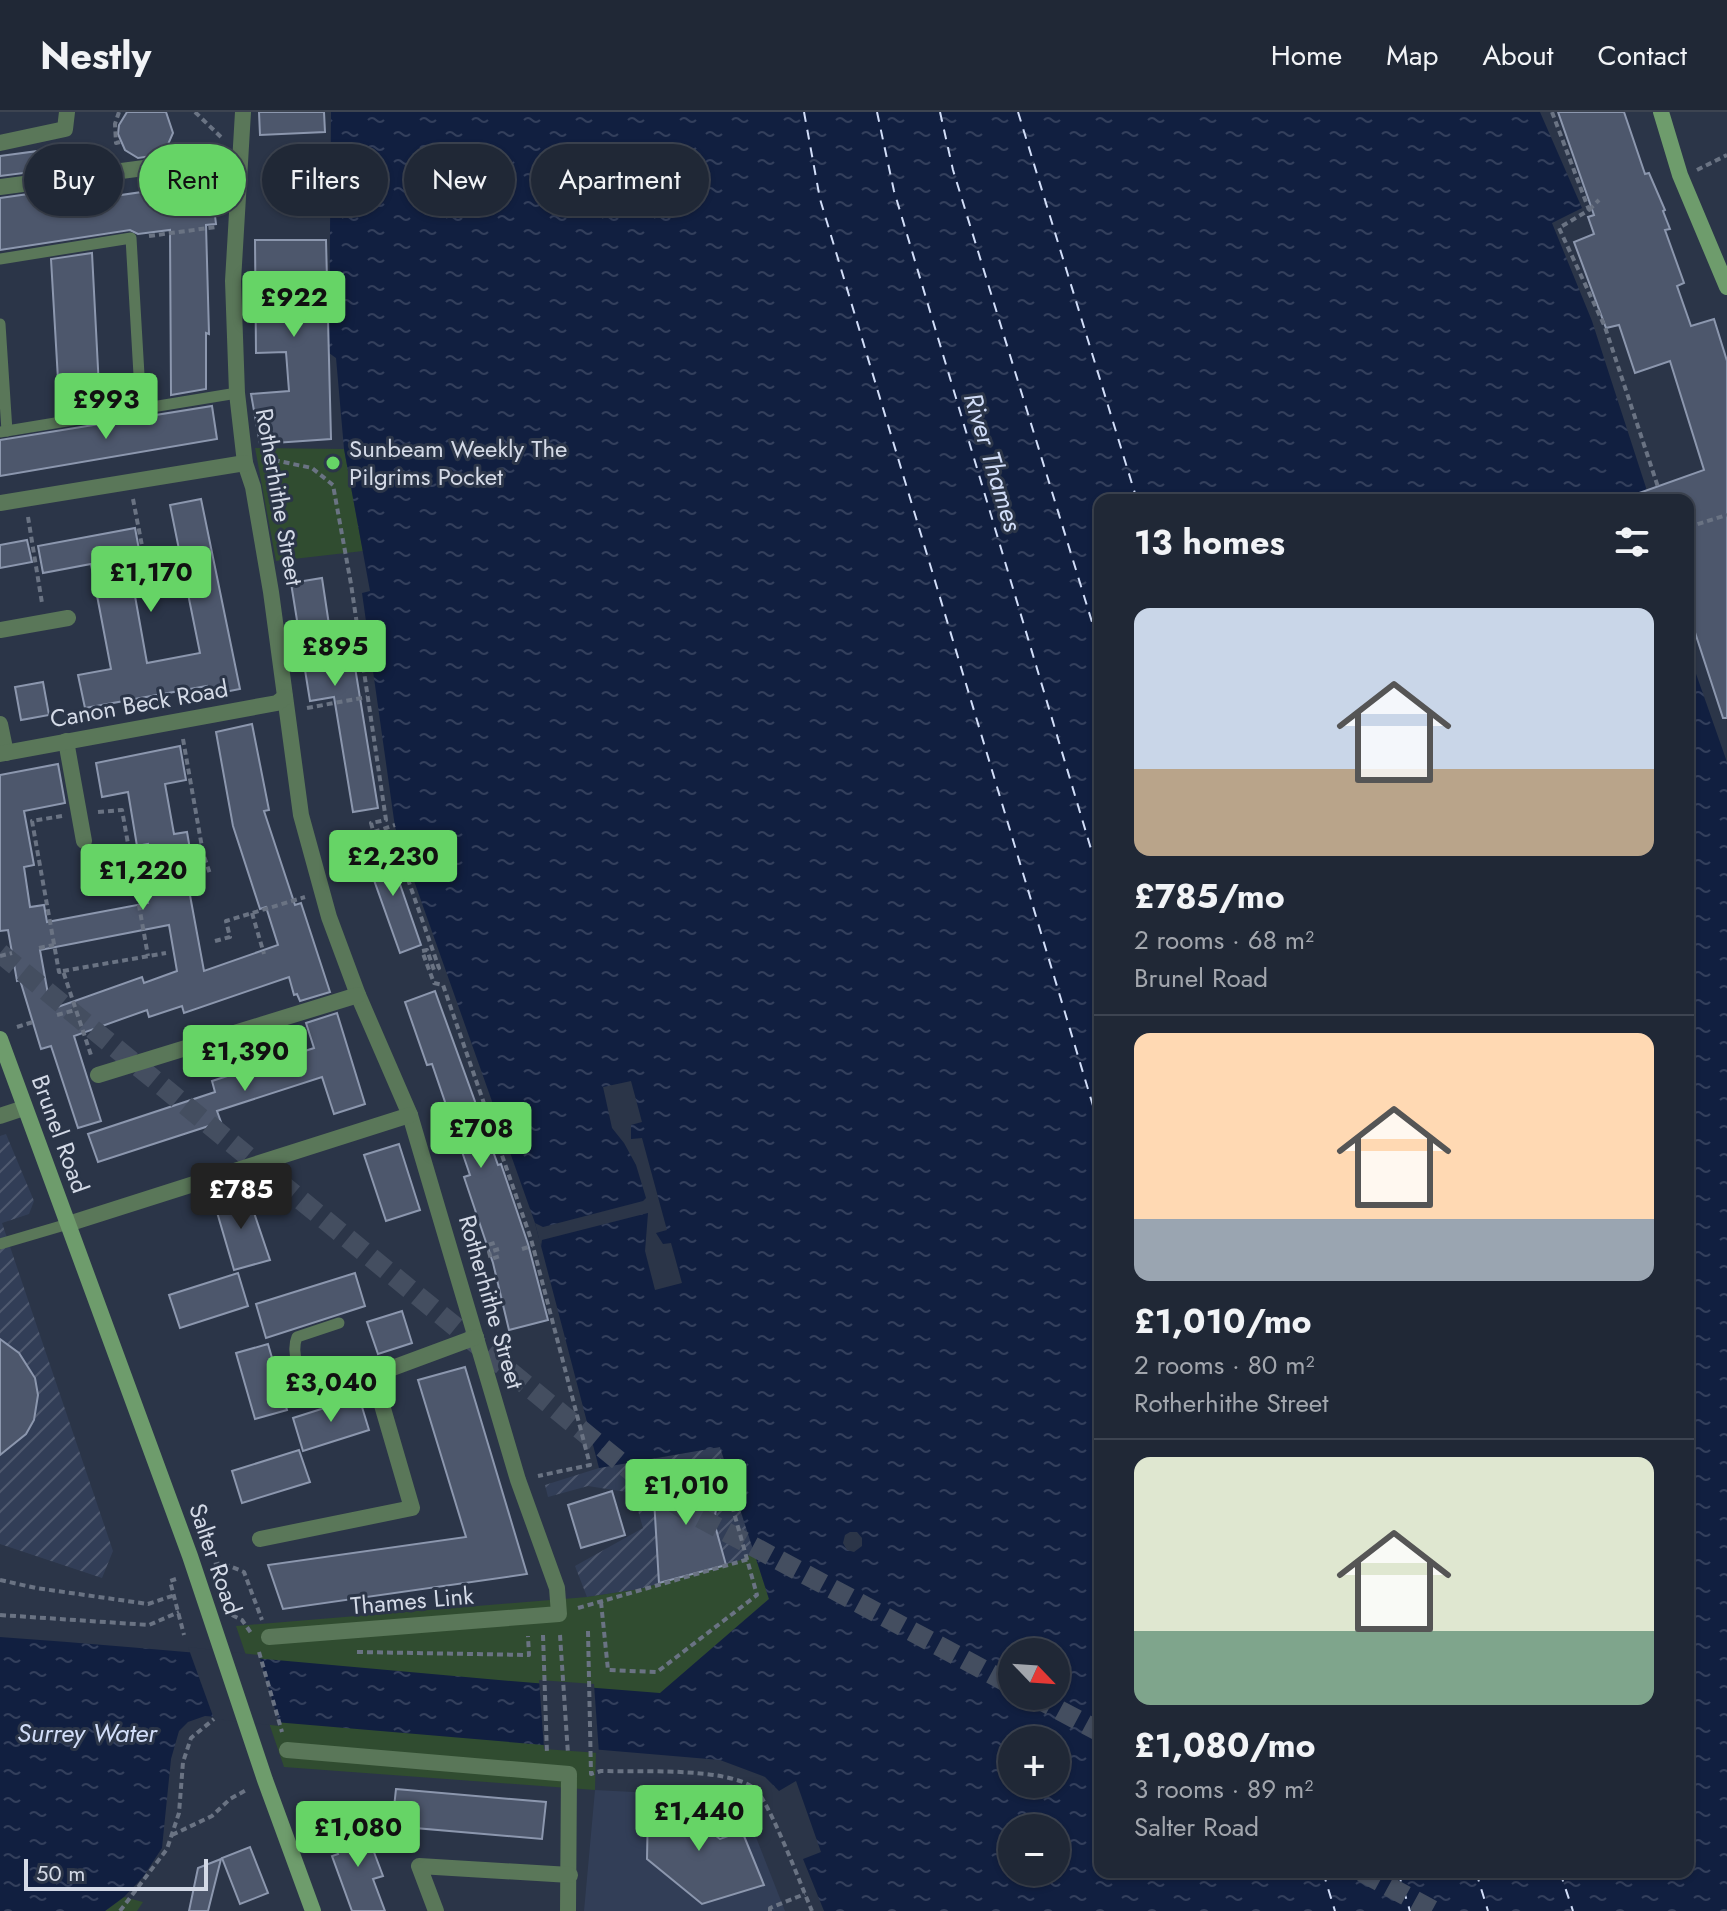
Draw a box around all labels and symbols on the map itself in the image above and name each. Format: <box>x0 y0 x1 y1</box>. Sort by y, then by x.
pin: £922 <box>247 271 341 339</box>
pin: £993 <box>59 373 153 441</box>
water label: River Thames <box>954 388 1032 537</box>
street label: Rotherhithe Street <box>247 405 312 589</box>
place label: Sunbeam Weekly The Pilgrims Pocket <box>349 431 567 494</box>
marker: Sunbeam Weekly The Pilgrims Pocket <box>324 454 342 472</box>
pin: £1,170 <box>86 546 216 614</box>
pin: £895 <box>288 620 382 688</box>
street label: Canon Beck Road <box>47 671 231 736</box>
pin: £2,230 <box>328 830 458 898</box>
pin: £1,220 <box>78 844 208 912</box>
pin: £1,390 <box>180 1025 310 1093</box>
street label: Brunel Road <box>23 1070 98 1198</box>
pin: £708 <box>434 1102 528 1170</box>
pin: £785 <box>194 1163 288 1231</box>
street label: Rotherhithe Street <box>450 1211 533 1393</box>
pin: £3,040 <box>266 1356 396 1424</box>
pin: £1,010 <box>621 1459 751 1527</box>
street label: Salter Road <box>180 1499 251 1619</box>
street label: Thames Link <box>349 1578 475 1623</box>
north arrow <box>998 1638 1070 1710</box>
water label: Surrey Water <box>17 1714 158 1752</box>
pin: £1,440 <box>634 1785 764 1853</box>
pin: £1,080 <box>293 1801 423 1869</box>
scale bar <box>24 1855 208 1891</box>

